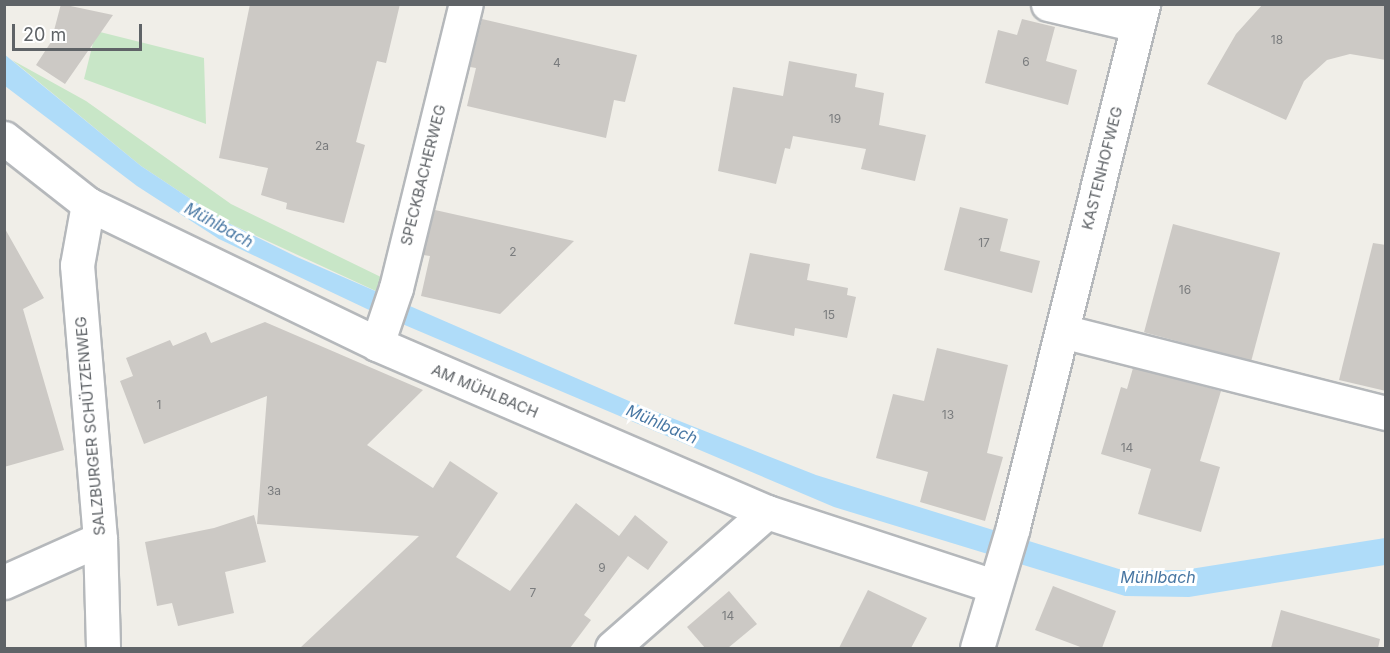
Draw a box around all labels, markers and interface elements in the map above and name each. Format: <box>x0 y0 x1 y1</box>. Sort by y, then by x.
scale bar <box>15 12 146 50</box>
text: 20 m <box>23 24 66 45</box>
house number: 18 <box>1271 33 1283 47</box>
house number: 6 <box>1022 55 1030 69</box>
house number: 4 <box>553 56 561 70</box>
street label: SPECKBACHERWEG <box>397 103 449 247</box>
street label: KASTENHOFWEG <box>1078 104 1126 232</box>
house number: 19 <box>829 112 841 126</box>
house number: 2a <box>315 139 329 153</box>
water label: Mühlbach <box>181 198 257 252</box>
house number: 17 <box>978 236 990 250</box>
house number: 2 <box>509 245 517 259</box>
house number: 16 <box>1179 283 1191 297</box>
house number: 15 <box>823 308 835 322</box>
street label: SALZBURGER SCHÜTZENWEG <box>71 316 109 536</box>
street label: AM MÜHLBACH <box>429 360 541 422</box>
house number: 1 <box>157 398 161 412</box>
water label: Mühlbach <box>624 400 700 448</box>
house number: 13 <box>942 408 954 422</box>
house number: 14 <box>1121 441 1133 455</box>
house number: 3a <box>267 484 281 498</box>
house number: 9 <box>598 561 606 575</box>
water label: Mühlbach <box>1120 567 1196 587</box>
house number: 7 <box>530 586 536 600</box>
house number: 14 <box>722 609 734 623</box>

